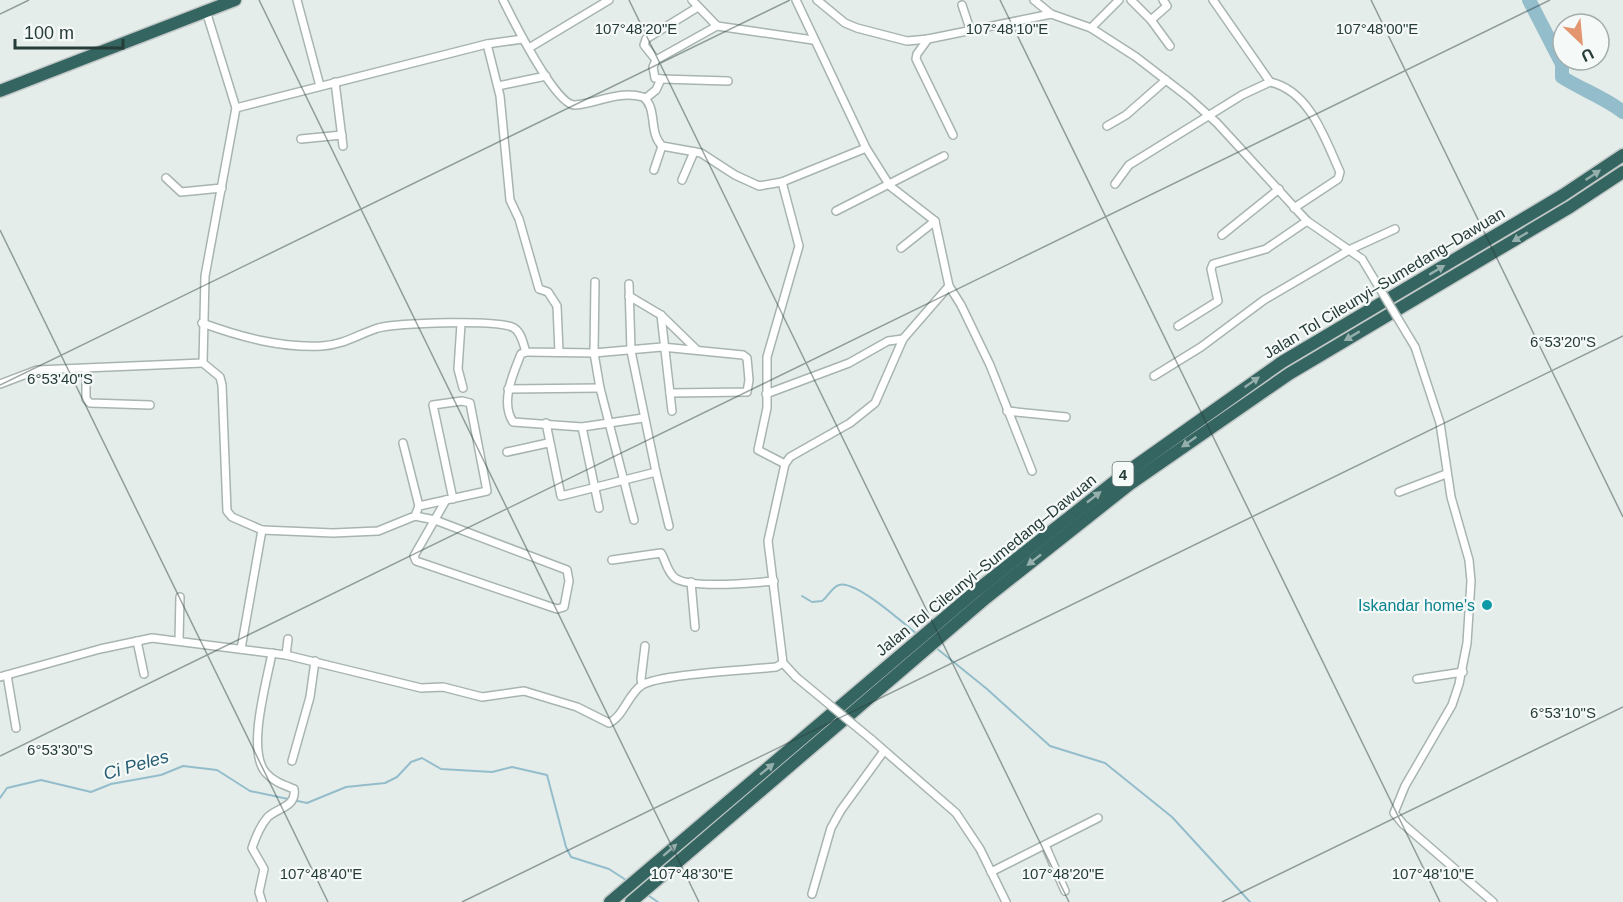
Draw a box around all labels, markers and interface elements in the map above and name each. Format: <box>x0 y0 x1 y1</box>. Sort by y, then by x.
scale bar <box>15 12 123 50</box>
north arrow <box>1551 12 1611 72</box>
text: 107°48'20"E <box>595 20 677 37</box>
text: 107°48'10"E <box>966 20 1048 37</box>
text: 107°48'00"E <box>1336 20 1418 37</box>
text: 100 m <box>24 23 74 43</box>
text: U <box>1578 45 1596 65</box>
one-way arrow <box>1585 170 1601 181</box>
street label: Jalan Tol Cileunyi–Sumedang–Dawuan <box>1260 204 1508 362</box>
one-way arrow <box>1512 231 1528 242</box>
one-way arrow <box>1428 266 1445 276</box>
one-way arrow <box>1344 331 1360 342</box>
text: 6°53'20"S <box>1530 333 1596 350</box>
text: 6°53'40"S <box>27 370 93 387</box>
one-way arrow <box>1244 377 1261 388</box>
one-way arrow <box>1181 436 1197 448</box>
road number: 4 <box>1112 462 1134 486</box>
street label: Jalan Tol Cileunyi–Sumedang–Dawuan <box>873 471 1099 659</box>
one-way arrow <box>1087 492 1102 504</box>
one-way arrow <box>1026 554 1041 566</box>
place label: Iskandar home's <box>1358 597 1475 614</box>
marker: Iskandar home's <box>1480 598 1494 612</box>
text: 6°53'10"S <box>1530 704 1596 721</box>
text: 6°53'30"S <box>27 741 93 758</box>
water label: Ci Peles <box>101 746 171 784</box>
one-way arrow <box>759 763 775 776</box>
one-way arrow <box>662 844 677 857</box>
text: 107°48'40"E <box>280 865 362 882</box>
text: 107°48'30"E <box>651 865 733 882</box>
text: 107°48'20"E <box>1022 865 1104 882</box>
text: 107°48'10"E <box>1392 865 1474 882</box>

